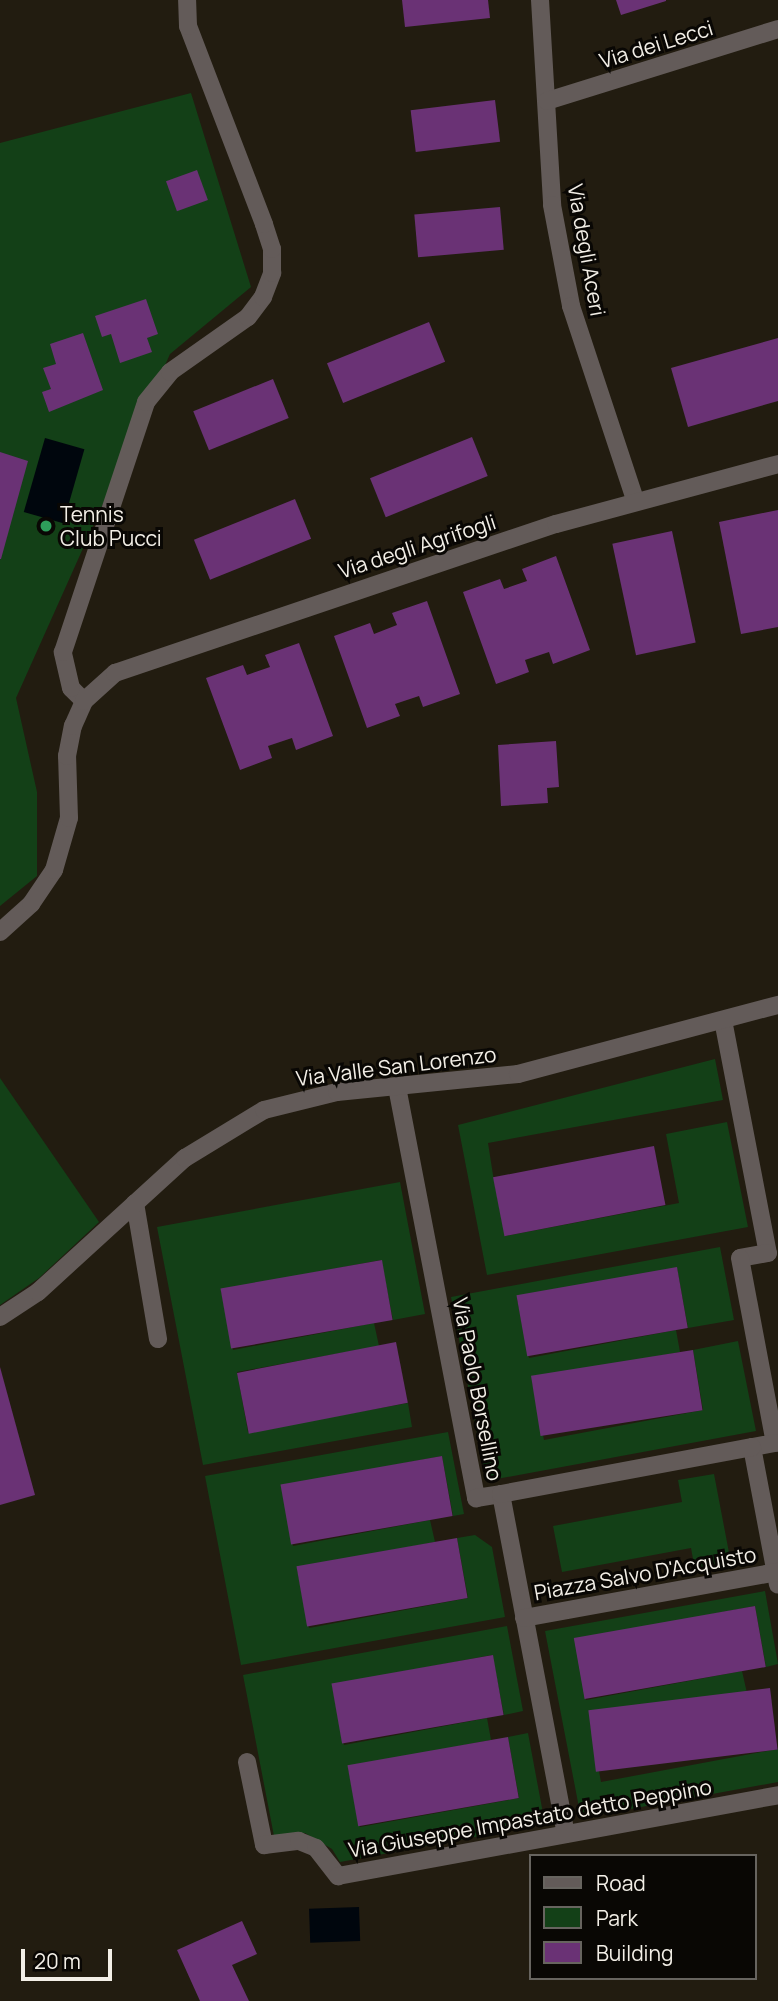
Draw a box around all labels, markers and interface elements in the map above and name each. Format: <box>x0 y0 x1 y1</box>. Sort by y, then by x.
street label: Via dei Lecci <box>596 15 716 73</box>
street label: Via degli Aceri <box>563 182 611 318</box>
place label: Tennis Club Pucci <box>60 501 162 551</box>
street label: Via degli Agrifogli <box>335 509 499 583</box>
marker: Tennis Club Pucci <box>38 518 54 534</box>
street label: Via Valle San Lorenzo <box>294 1041 498 1091</box>
street label: Via Paolo Borsellino <box>448 1295 508 1483</box>
street label: Piazza Salvo D'Acquisto <box>532 1541 758 1605</box>
street label: Via Giuseppe Impastato detto Peppino <box>347 1774 713 1862</box>
legend <box>530 1854 757 1980</box>
text: Road <box>596 1869 646 1897</box>
text: Park <box>596 1904 638 1932</box>
scale bar <box>24 1934 116 1978</box>
text: Building <box>596 1939 673 1967</box>
text: 20 m <box>34 1947 81 1975</box>

